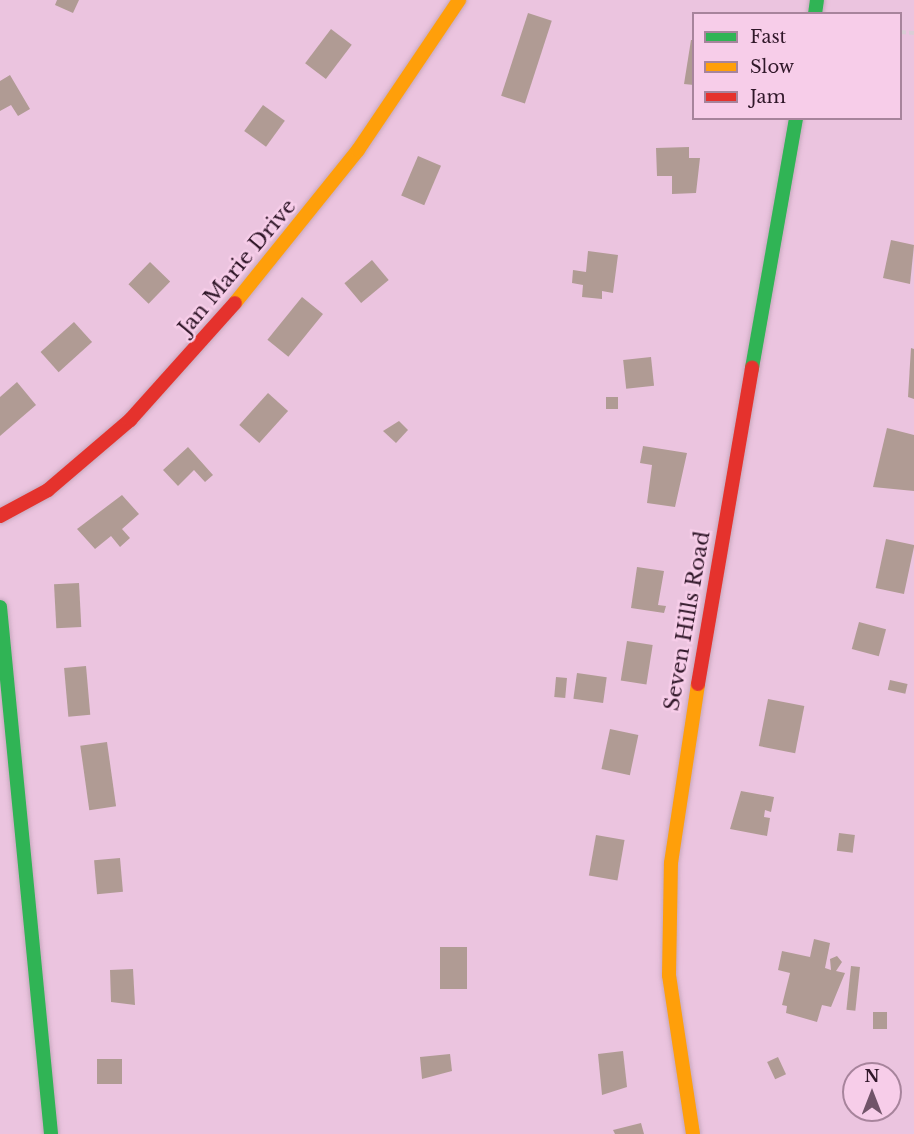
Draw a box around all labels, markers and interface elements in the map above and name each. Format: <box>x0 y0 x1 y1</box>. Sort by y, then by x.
legend <box>692 12 902 120</box>
text: Fast <box>750 26 786 48</box>
text: Slow <box>750 56 794 78</box>
text: Jam <box>750 86 786 108</box>
street label: Jan Marie Drive <box>173 194 301 340</box>
street label: Seven Hills Road <box>659 529 715 713</box>
north arrow <box>842 1062 902 1122</box>
text: N <box>864 1066 880 1086</box>

